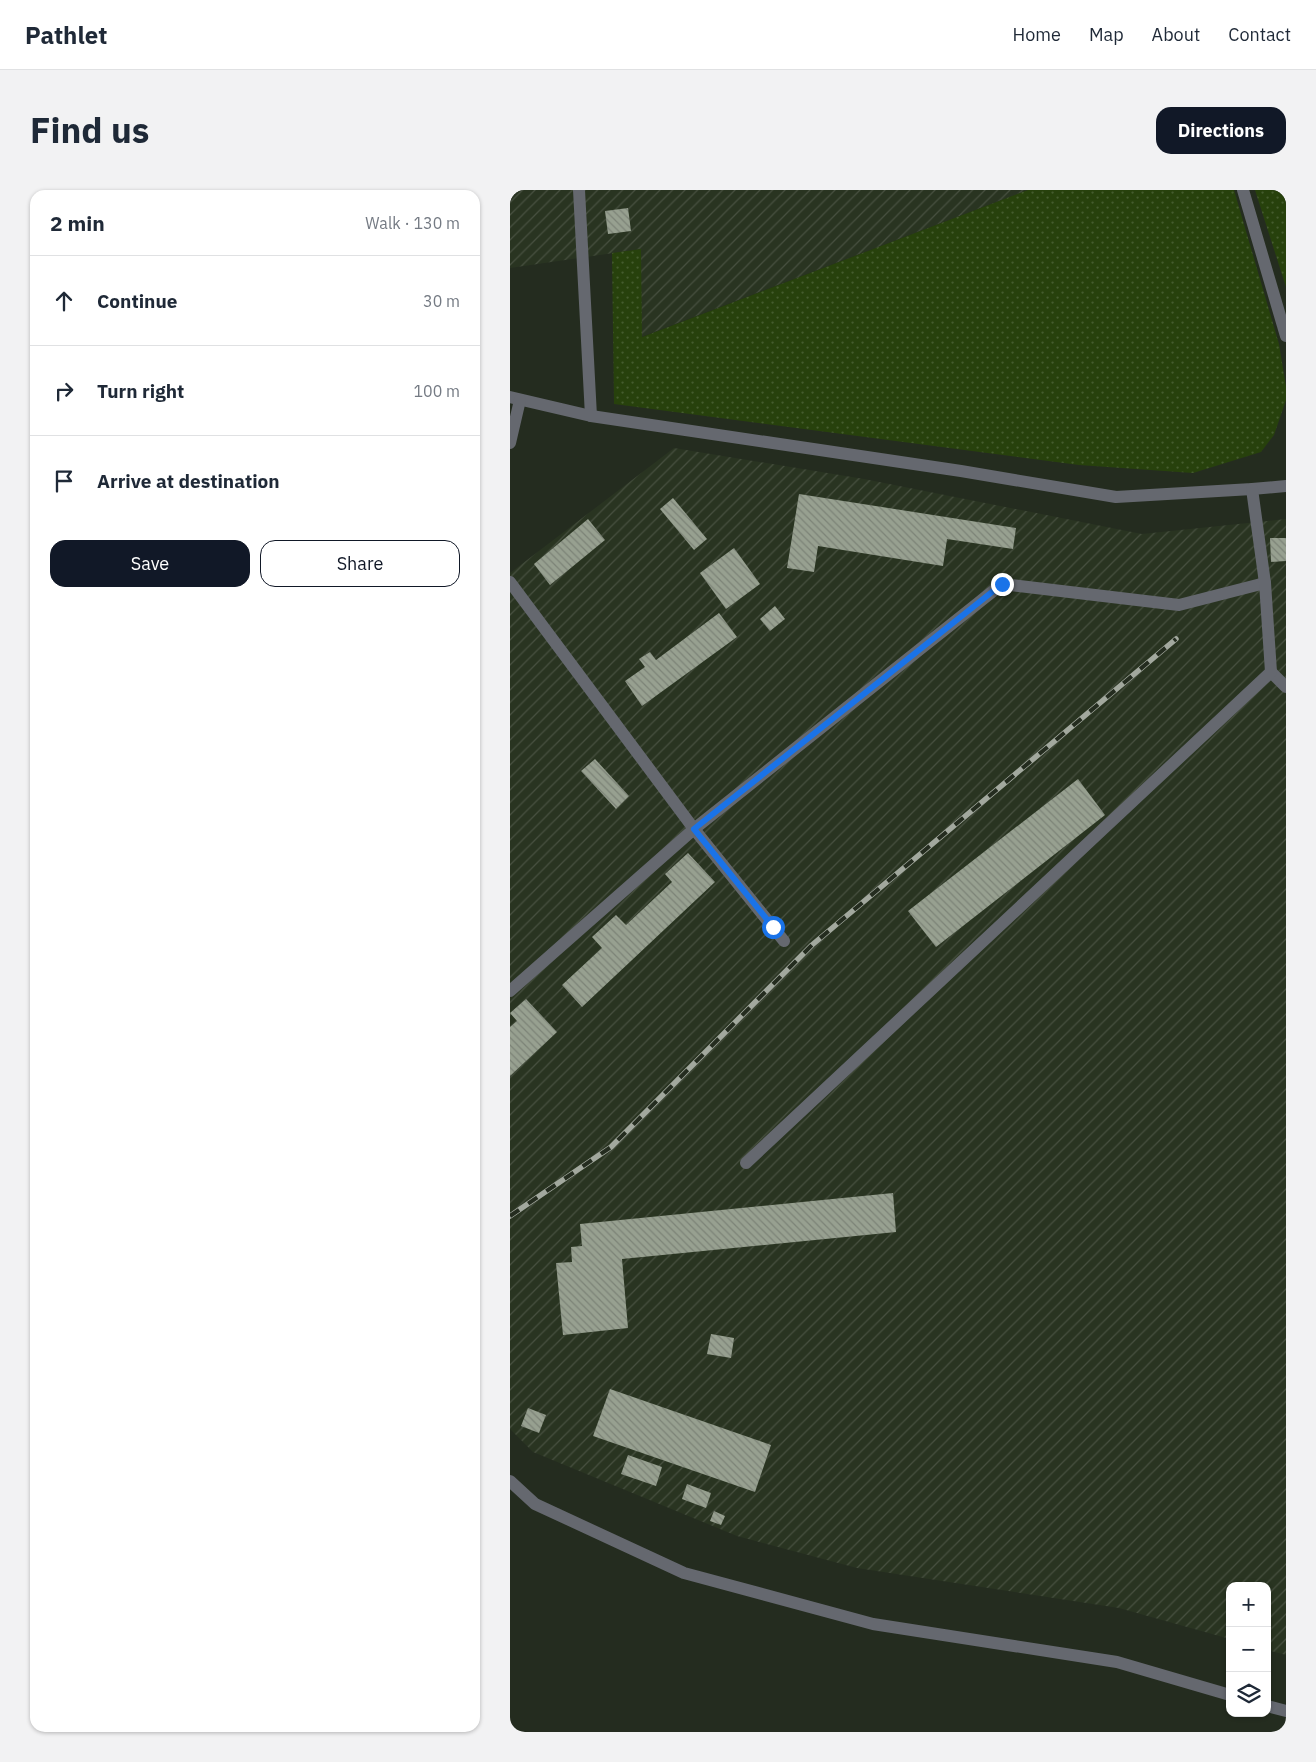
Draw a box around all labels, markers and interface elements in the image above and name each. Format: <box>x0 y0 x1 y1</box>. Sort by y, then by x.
text: Pathlet <box>25 19 107 51</box>
text: Home <box>1013 23 1061 46</box>
text: Map <box>1089 23 1124 46</box>
text: About <box>1152 23 1200 46</box>
text: Contact <box>1228 23 1291 46</box>
text: Find us <box>30 107 149 153</box>
button: Directions <box>1156 107 1286 154</box>
text: 2 min <box>50 209 105 237</box>
text: Walk · 130 m <box>365 213 460 233</box>
icon: ahead <box>50 287 78 315</box>
text: Continue <box>97 289 177 313</box>
text: 30 m <box>423 291 460 311</box>
icon: right <box>50 377 78 405</box>
text: Turn right <box>97 379 184 403</box>
text: 100 m <box>413 381 460 401</box>
icon: arrive <box>50 467 78 495</box>
text: Arrive at destination <box>97 469 280 493</box>
button: Save <box>50 540 250 587</box>
button: Share <box>260 540 460 587</box>
route end <box>991 573 1014 596</box>
route start <box>762 916 785 939</box>
map controls <box>1226 1582 1271 1717</box>
button: + <box>1226 1582 1271 1627</box>
button: − <box>1226 1627 1271 1672</box>
button: layers <box>1226 1672 1271 1717</box>

